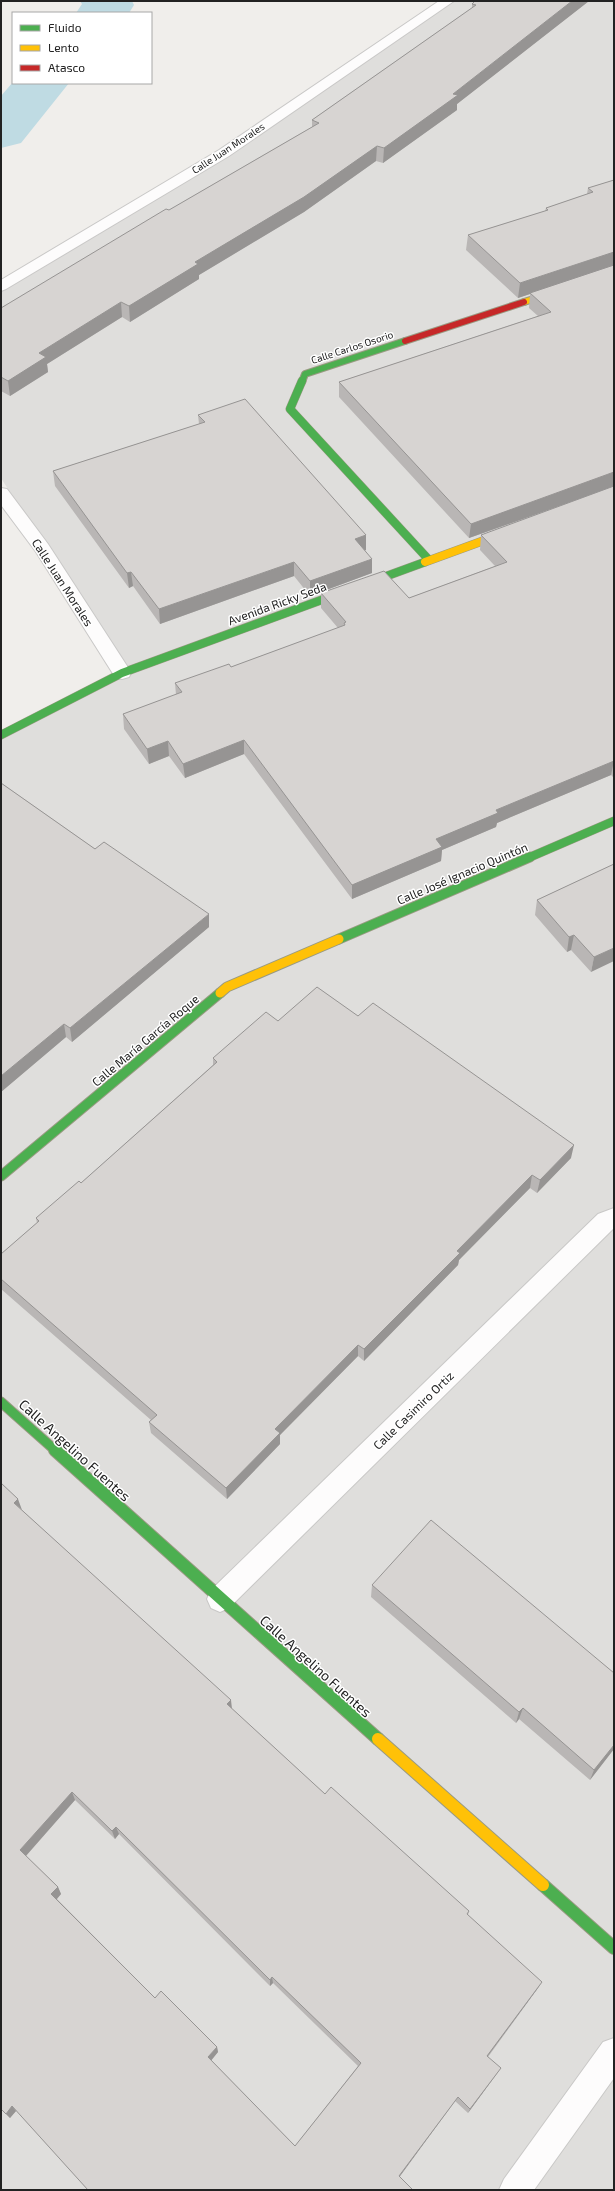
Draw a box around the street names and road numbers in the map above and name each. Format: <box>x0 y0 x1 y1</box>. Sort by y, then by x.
street label: Calle Juan Morales <box>189 120 267 176</box>
street label: Calle Carlos Osorio <box>309 328 395 366</box>
street label: Calle Juan Morales <box>30 536 96 628</box>
street label: Avenida Ricky Seda <box>226 579 328 627</box>
street label: Calle José Ignacio Quintón <box>395 839 530 908</box>
street label: Calle María García Roque <box>89 991 201 1089</box>
street label: Calle Casimiro Ortiz <box>370 1368 456 1452</box>
street label: Calle Angelino Fuentes <box>16 1395 134 1505</box>
street label: Calle Angelino Fuentes <box>257 1611 375 1721</box>

